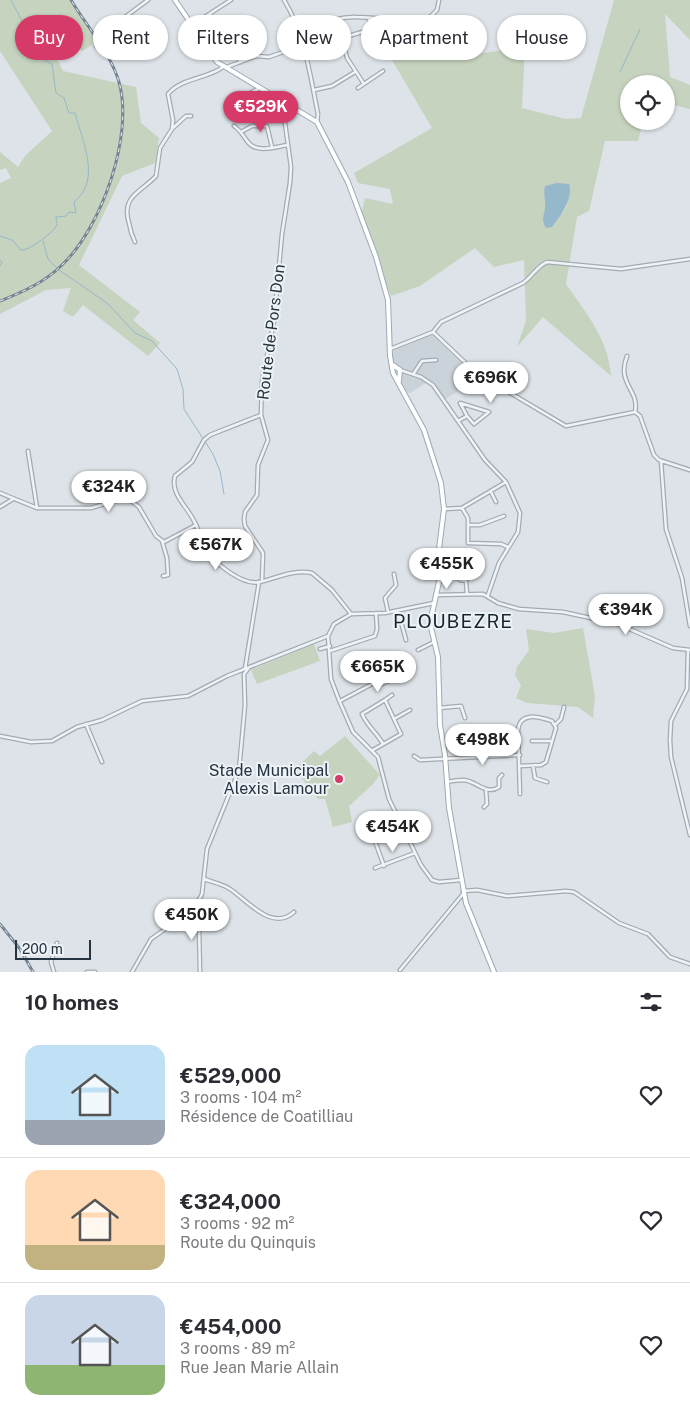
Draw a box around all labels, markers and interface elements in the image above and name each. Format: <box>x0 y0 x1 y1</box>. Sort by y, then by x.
chip: Buy <box>15 15 83 60</box>
chip: Rent <box>93 15 168 60</box>
chip: Filters <box>178 15 267 60</box>
chip: New <box>277 15 351 60</box>
chip: Apartment <box>361 15 487 60</box>
chip: House <box>497 15 586 60</box>
map controls <box>620 75 675 130</box>
button: locate <box>620 75 675 130</box>
pin: €529K <box>226 90 296 133</box>
text: €529K <box>234 97 288 116</box>
street label: Route de Pors Don <box>253 263 289 401</box>
pin: €696K <box>456 362 526 404</box>
text: €696K <box>464 368 518 387</box>
pin: €324K <box>74 470 144 513</box>
text: €324K <box>82 477 136 496</box>
pin: €567K <box>181 528 251 571</box>
text: €567K <box>189 535 243 554</box>
pin: €455K <box>412 548 482 590</box>
text: €455K <box>420 554 474 573</box>
pin: €394K <box>591 594 661 636</box>
text: €394K <box>599 600 653 619</box>
district label: PLOUBEZRE <box>393 610 513 632</box>
pin: €665K <box>343 650 413 693</box>
text: €665K <box>351 657 405 676</box>
pin: €498K <box>448 724 518 766</box>
text: €498K <box>456 730 510 749</box>
place label: Stade Municipal Alexis Lamour <box>209 761 329 798</box>
marker: Stade Municipal Alexis Lamour <box>333 773 345 785</box>
pin: €454K <box>358 810 428 853</box>
text: €454K <box>366 817 420 836</box>
pin: €450K <box>157 898 227 941</box>
text: €450K <box>165 905 219 924</box>
scale bar <box>15 937 91 960</box>
text: 200 m <box>22 941 63 957</box>
icon: filters <box>637 988 665 1016</box>
text: 10 homes <box>25 990 119 1015</box>
text: €529,000 <box>180 1063 281 1088</box>
icon: home <box>65 1065 125 1125</box>
icon: heart <box>637 1081 665 1109</box>
text: 3 rooms · 104 m² <box>180 1088 301 1107</box>
text: Résidence de Coatilliau <box>180 1107 353 1126</box>
text: €324,000 <box>180 1189 281 1214</box>
icon: home <box>65 1190 125 1250</box>
icon: heart <box>637 1206 665 1234</box>
text: 3 rooms · 92 m² <box>180 1214 294 1233</box>
text: Route du Quinquis <box>180 1233 316 1252</box>
text: €454,000 <box>180 1314 281 1339</box>
icon: home <box>65 1315 125 1375</box>
icon: heart <box>637 1331 665 1359</box>
text: 3 rooms · 89 m² <box>180 1339 295 1358</box>
text: Rue Jean Marie Allain <box>180 1358 339 1377</box>

